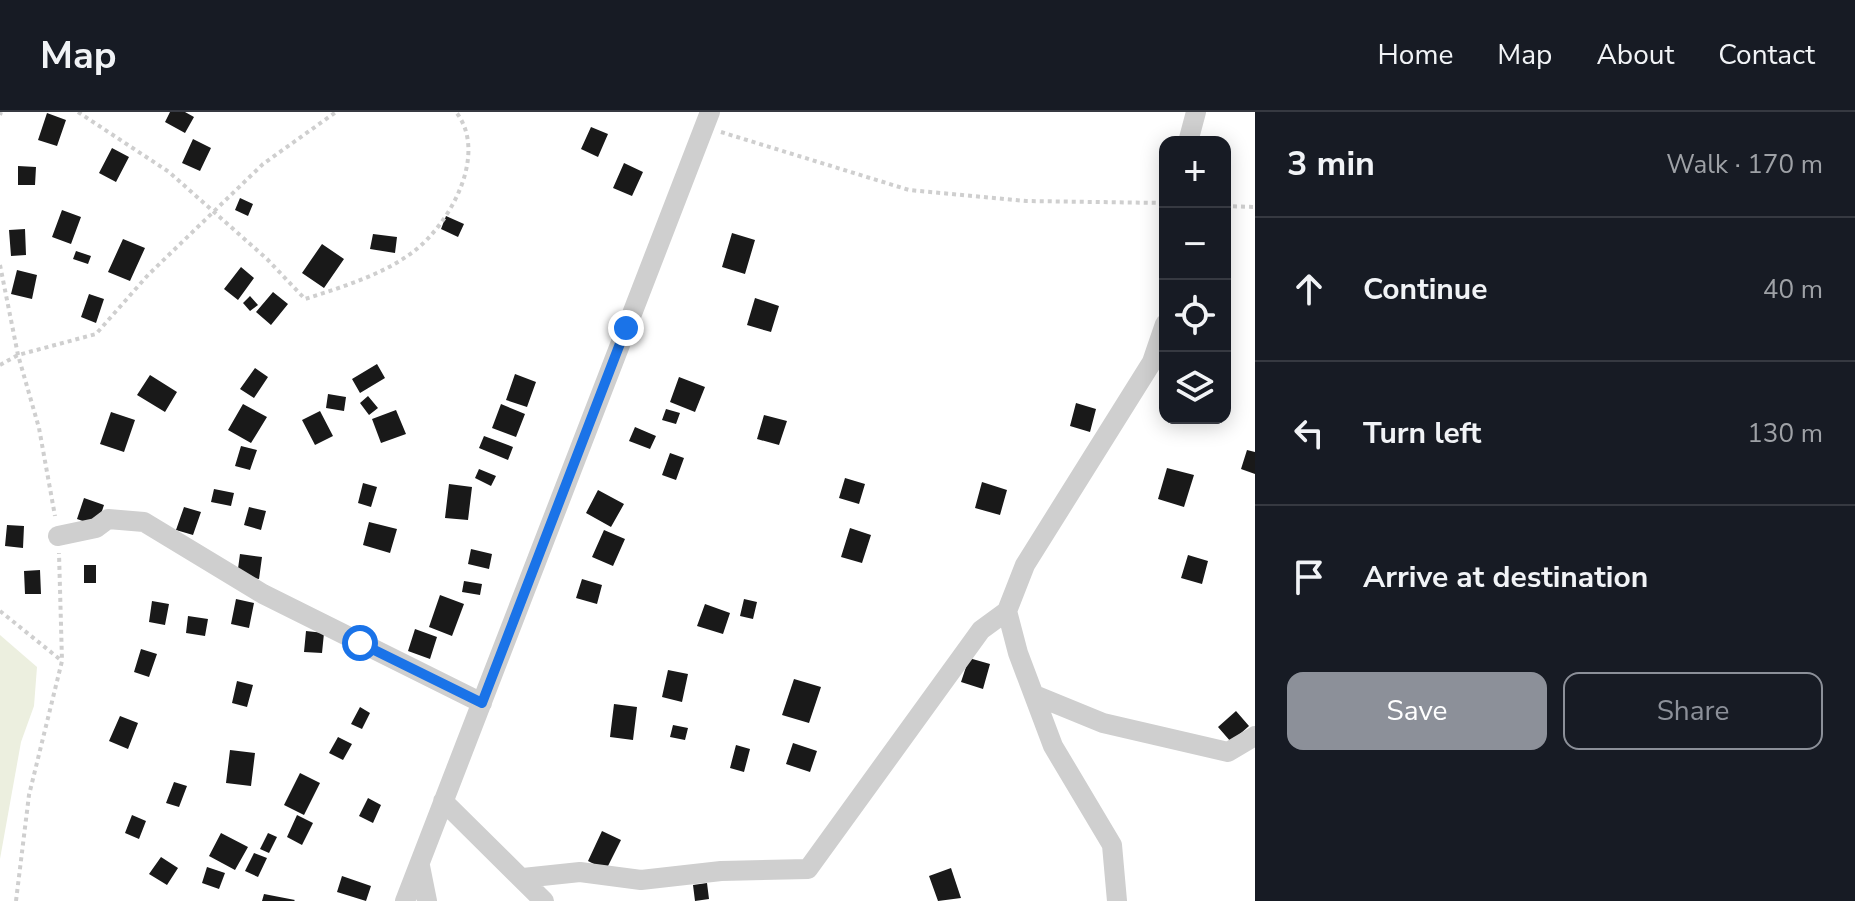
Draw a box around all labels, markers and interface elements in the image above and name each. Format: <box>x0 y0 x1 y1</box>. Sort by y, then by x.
text: Map <box>40 30 117 81</box>
text: Home <box>1378 36 1453 74</box>
text: Map <box>1497 36 1552 74</box>
text: About <box>1596 36 1674 74</box>
text: Contact <box>1718 36 1815 74</box>
map controls <box>1159 136 1231 424</box>
button: + <box>1159 136 1231 208</box>
text: 3 min <box>1287 141 1375 187</box>
text: Walk · 170 m <box>1666 147 1823 182</box>
button: − <box>1159 208 1231 280</box>
icon: ahead <box>1287 267 1331 311</box>
text: Continue <box>1363 269 1488 310</box>
text: 40 m <box>1763 272 1823 307</box>
button: locate <box>1159 280 1231 352</box>
route end <box>608 310 644 346</box>
button: layers <box>1159 352 1231 424</box>
icon: left <box>1287 411 1331 455</box>
text: Turn left <box>1363 413 1481 454</box>
text: 130 m <box>1747 416 1823 451</box>
icon: arrive <box>1287 555 1331 599</box>
text: Arrive at destination <box>1363 557 1648 598</box>
route start <box>342 625 378 661</box>
button: Save <box>1287 672 1547 750</box>
button: Share <box>1563 672 1823 750</box>

